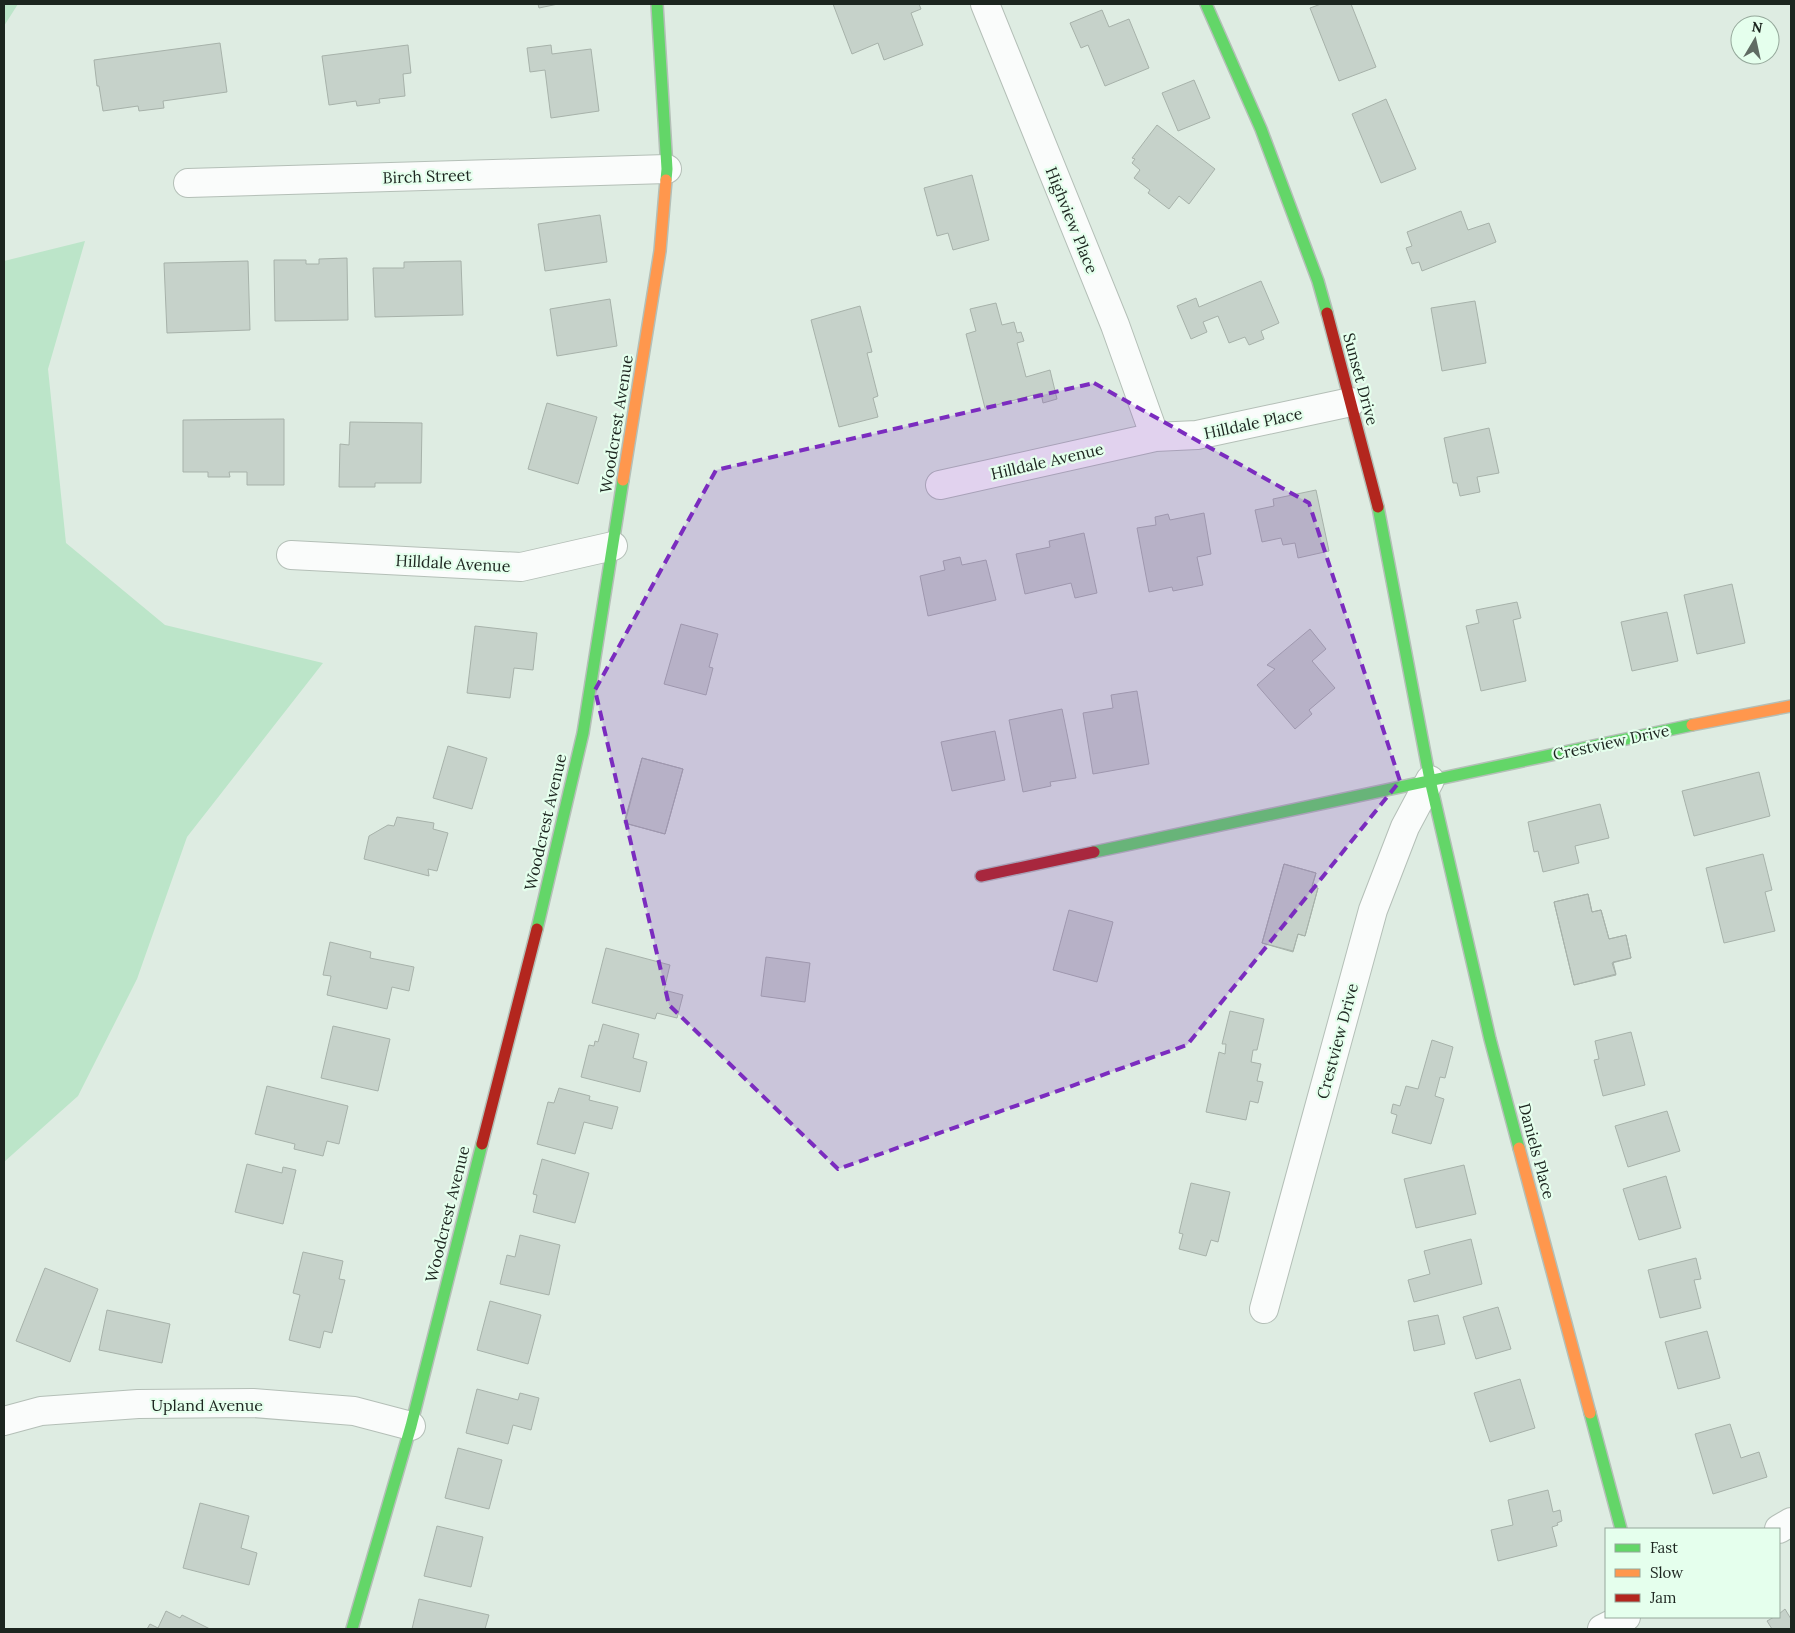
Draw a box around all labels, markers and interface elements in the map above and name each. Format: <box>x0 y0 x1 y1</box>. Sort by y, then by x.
north arrow <box>1730 15 1780 65</box>
text: N <box>1750 17 1764 37</box>
street label: Birch Street <box>382 164 473 188</box>
street label: Highview Place <box>1042 164 1103 276</box>
street label: Sunset Drive <box>1339 331 1383 428</box>
street label: Woodcrest Avenue <box>595 353 637 495</box>
street label: Hilldale Place <box>1202 403 1304 443</box>
street label: Hilldale Avenue <box>989 438 1106 484</box>
street label: Hilldale Avenue <box>395 550 511 576</box>
street label: Crestview Drive <box>1551 720 1671 764</box>
street label: Woodcrest Avenue <box>520 751 571 892</box>
street label: Crestview Drive <box>1312 981 1362 1101</box>
street label: Daniels Place <box>1515 1101 1559 1201</box>
street label: Woodcrest Avenue <box>420 1143 474 1284</box>
street label: Upland Avenue <box>151 1395 263 1415</box>
legend <box>1605 1528 1780 1618</box>
text: Fast <box>1650 1538 1678 1557</box>
text: Slow <box>1650 1563 1683 1582</box>
text: Jam <box>1649 1588 1677 1607</box>

